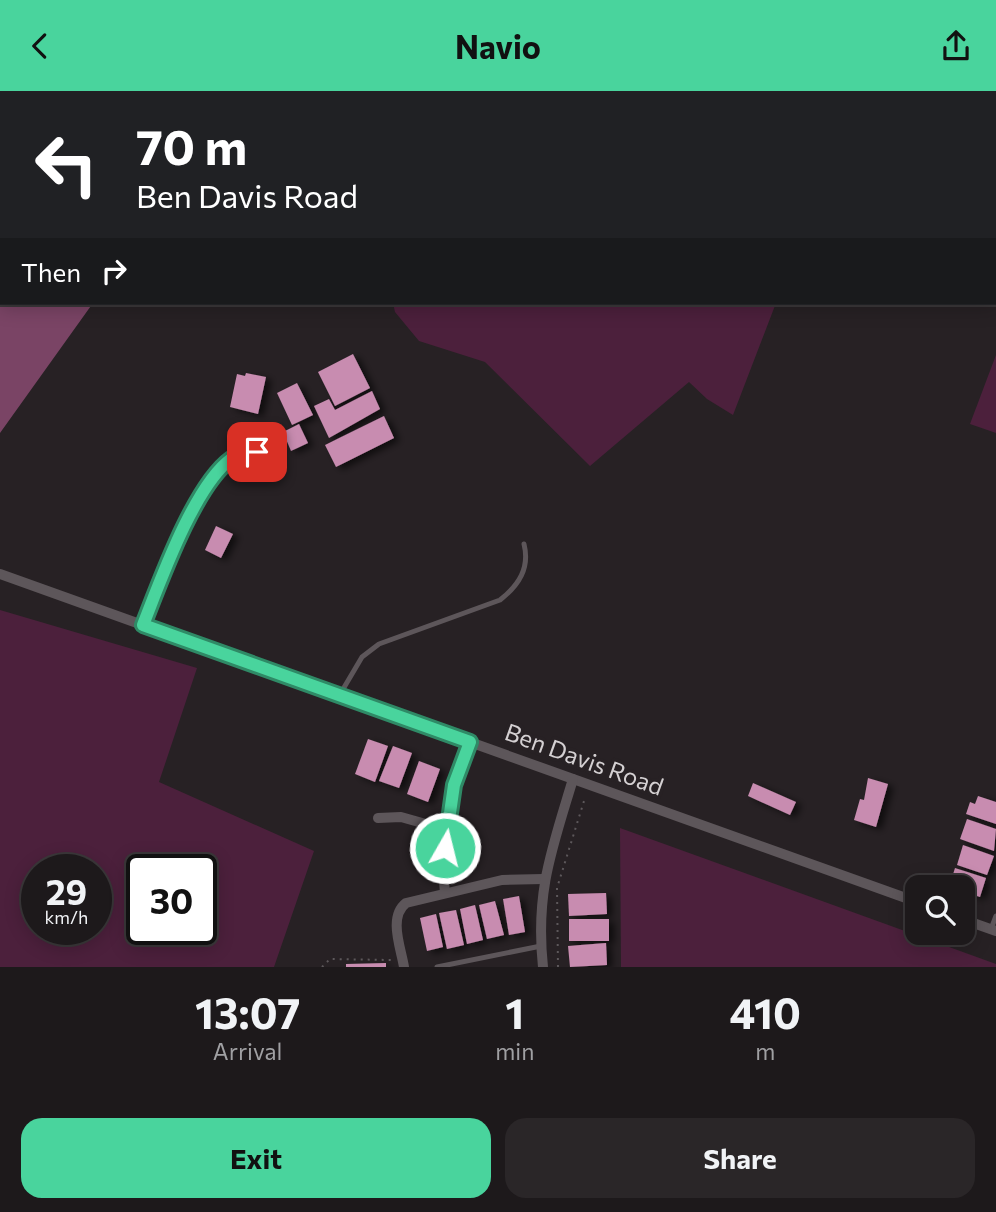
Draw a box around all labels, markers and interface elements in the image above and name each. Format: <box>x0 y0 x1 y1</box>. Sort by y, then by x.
text: Navio <box>455 26 541 66</box>
icon: back <box>21 27 59 65</box>
icon: share <box>937 27 975 65</box>
text: 70 m <box>136 115 247 175</box>
icon: left <box>21 119 112 210</box>
text: Ben Davis Road <box>136 175 358 215</box>
icon: right <box>95 252 133 290</box>
text: Then <box>21 256 81 287</box>
pin <box>227 422 287 482</box>
icon: arrive <box>238 433 276 471</box>
street label: Ben Davis Road <box>501 716 668 801</box>
position arrow <box>408 811 482 885</box>
speed limit sign: 30 <box>126 854 217 945</box>
text: 29 <box>46 869 87 912</box>
map controls <box>905 875 975 945</box>
button: search <box>905 875 975 945</box>
text: km/h <box>45 906 88 928</box>
text: 13:07 <box>195 986 300 1038</box>
text: 1 <box>505 986 524 1038</box>
text: 410 <box>730 986 801 1038</box>
text: Arrival <box>213 1037 282 1065</box>
text: min <box>495 1037 534 1065</box>
text: m <box>755 1037 775 1065</box>
button: Exit <box>21 1118 491 1198</box>
button: Share <box>505 1118 975 1198</box>

